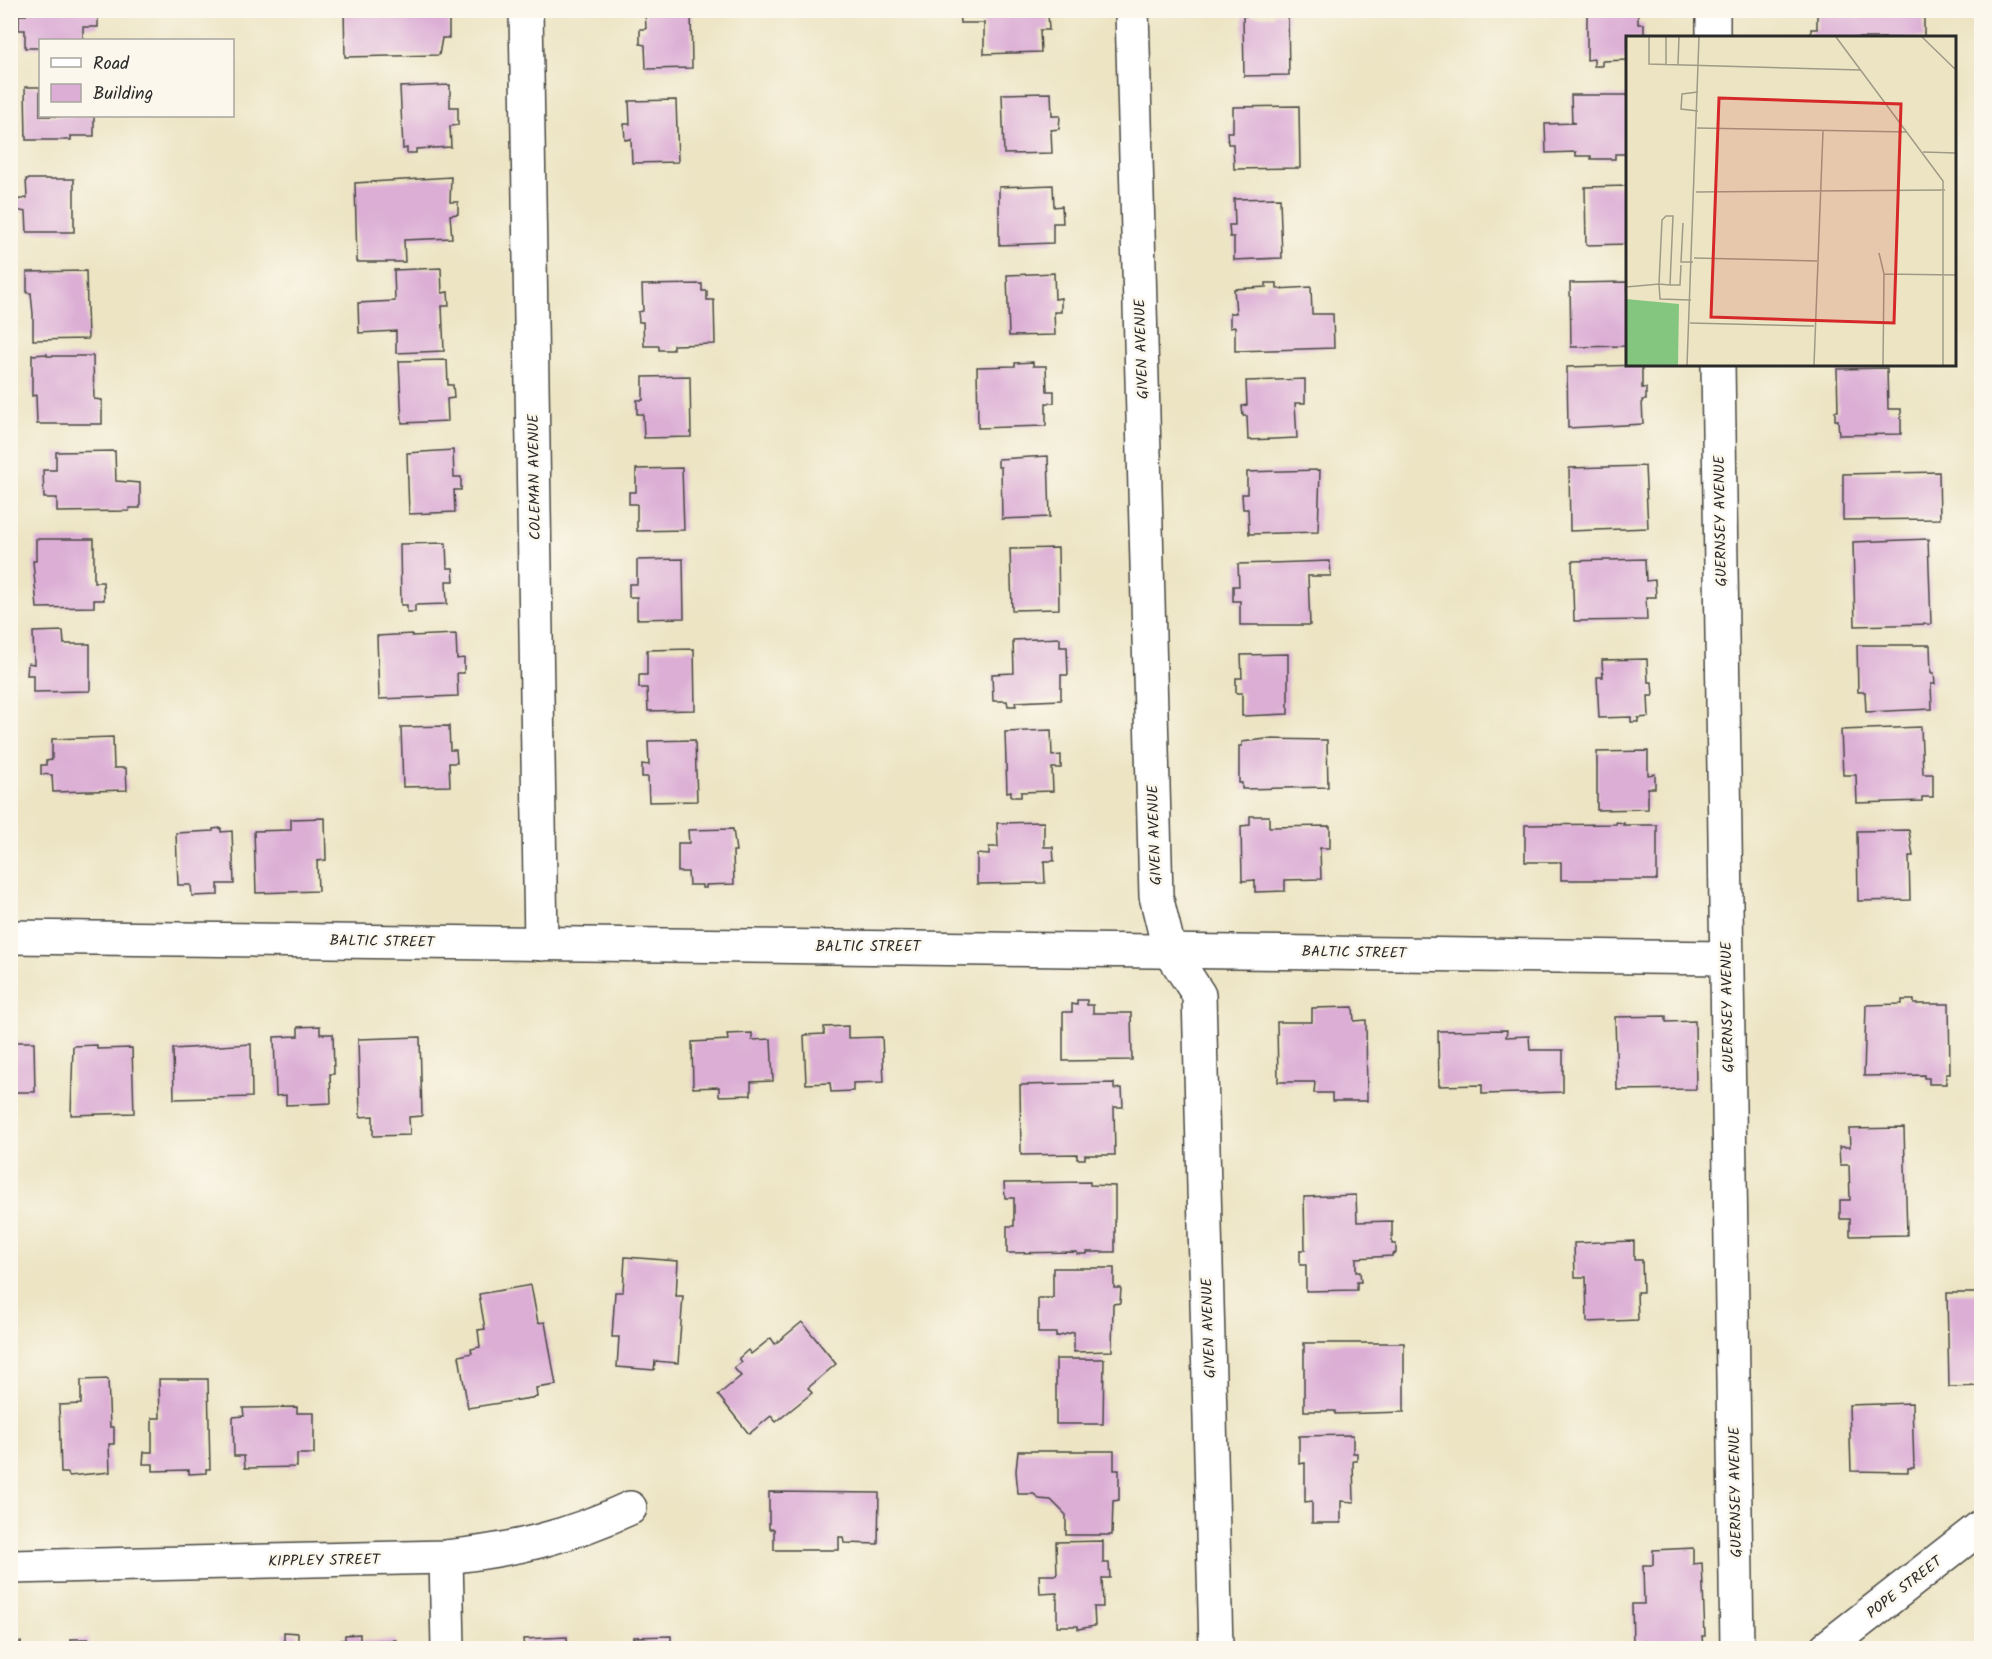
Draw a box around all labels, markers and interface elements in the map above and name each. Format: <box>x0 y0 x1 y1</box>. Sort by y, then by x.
inset map <box>1626 36 1956 366</box>
legend <box>39 39 234 117</box>
text: Road <box>93 50 130 79</box>
text: Building <box>93 80 153 109</box>
street label: GIVEN AVENUE <box>1128 297 1156 400</box>
street label: COLEMAN AVENUE <box>522 413 548 540</box>
street label: GUERNSEY AVENUE <box>1708 454 1734 587</box>
street label: GIVEN AVENUE <box>1141 783 1169 886</box>
street label: BALTIC STREET <box>329 929 437 955</box>
street label: BALTIC STREET <box>816 935 922 959</box>
street label: BALTIC STREET <box>1301 940 1409 966</box>
street label: GUERNSEY AVENUE <box>1715 940 1741 1073</box>
street label: GIVEN AVENUE <box>1195 1276 1223 1379</box>
street label: GUERNSEY AVENUE <box>1723 1425 1749 1558</box>
street label: KIPPLEY STREET <box>268 1548 382 1574</box>
street label: POPE STREET <box>1862 1549 1949 1625</box>

